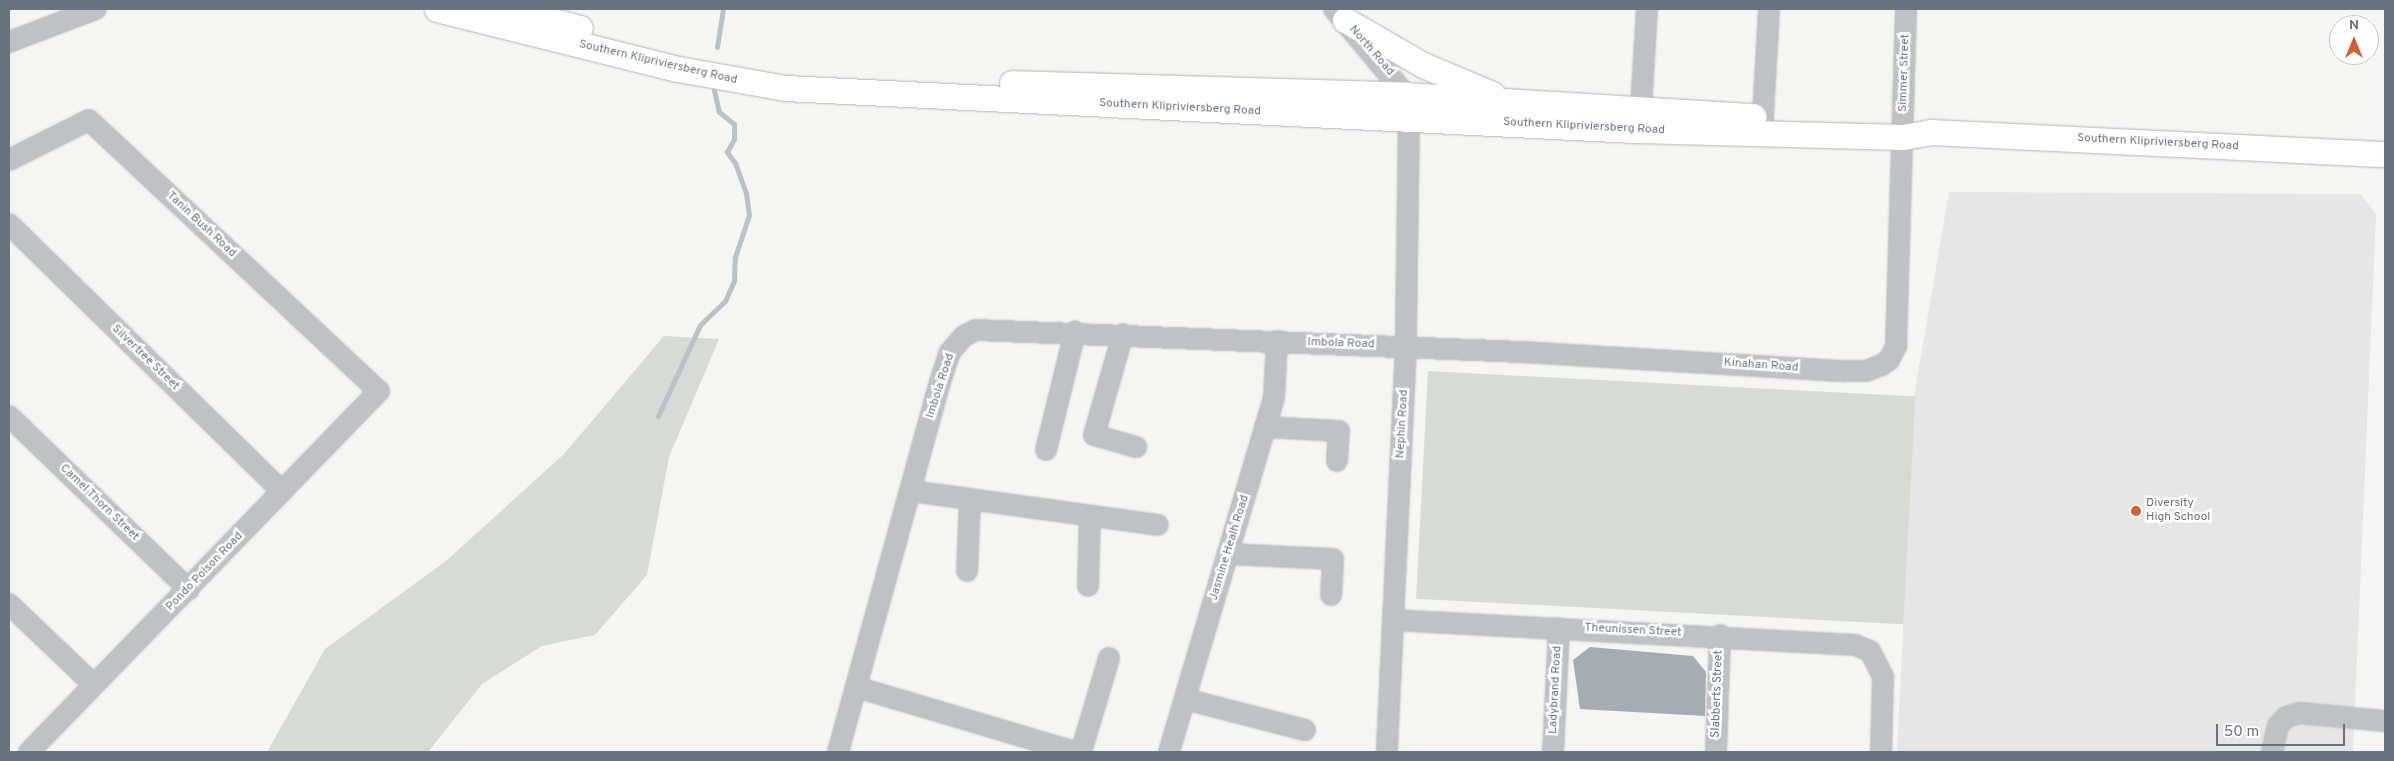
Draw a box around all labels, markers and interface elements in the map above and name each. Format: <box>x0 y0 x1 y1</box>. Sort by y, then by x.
north arrow <box>2329 15 2379 65</box>
text: N <box>2349 17 2359 34</box>
street label: North Road <box>1345 23 1397 79</box>
street label: Simmer Street <box>1896 34 1914 112</box>
street label: Southern Klipriviersberg Road <box>577 38 739 88</box>
street label: Southern Klipriviersberg Road <box>1099 97 1261 119</box>
street label: Southern Klipriviersberg Road <box>1503 116 1665 138</box>
street label: Southern Klipriviersberg Road <box>2077 132 2239 154</box>
street label: Tanin Bush Road <box>163 189 239 261</box>
street label: Silvertree Street <box>108 322 182 394</box>
street label: Imbola Road <box>1307 336 1375 352</box>
street label: Imbola Road <box>924 352 958 420</box>
street label: Kinahan Road <box>1723 356 1799 376</box>
street label: Nephin Road <box>1394 389 1412 459</box>
street label: Camel Thorn Street <box>56 461 142 545</box>
street label: Jasmine Healh Road <box>1207 494 1253 602</box>
place label: Diversity High School <box>2146 497 2210 525</box>
marker: Diversity High School <box>2130 505 2142 517</box>
street label: Pondo Poison Road <box>164 529 246 615</box>
street label: Theunissen Street <box>1584 621 1682 641</box>
street label: Ladybrand Road <box>1547 646 1565 734</box>
street label: Slabberts Street <box>1709 650 1727 738</box>
scale bar <box>2219 714 2348 746</box>
text: 50 m <box>2224 723 2259 742</box>

